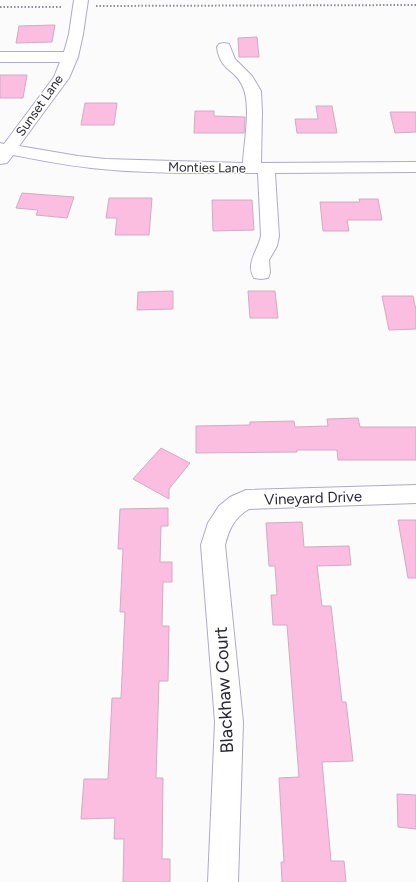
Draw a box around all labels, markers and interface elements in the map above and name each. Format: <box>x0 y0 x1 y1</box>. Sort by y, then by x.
street label: Sunset Lane <box>13 72 66 139</box>
street label: Monties Lane <box>168 159 246 176</box>
street label: Vineyard Drive <box>264 487 362 509</box>
street label: Blackhaw Court <box>210 626 238 754</box>

